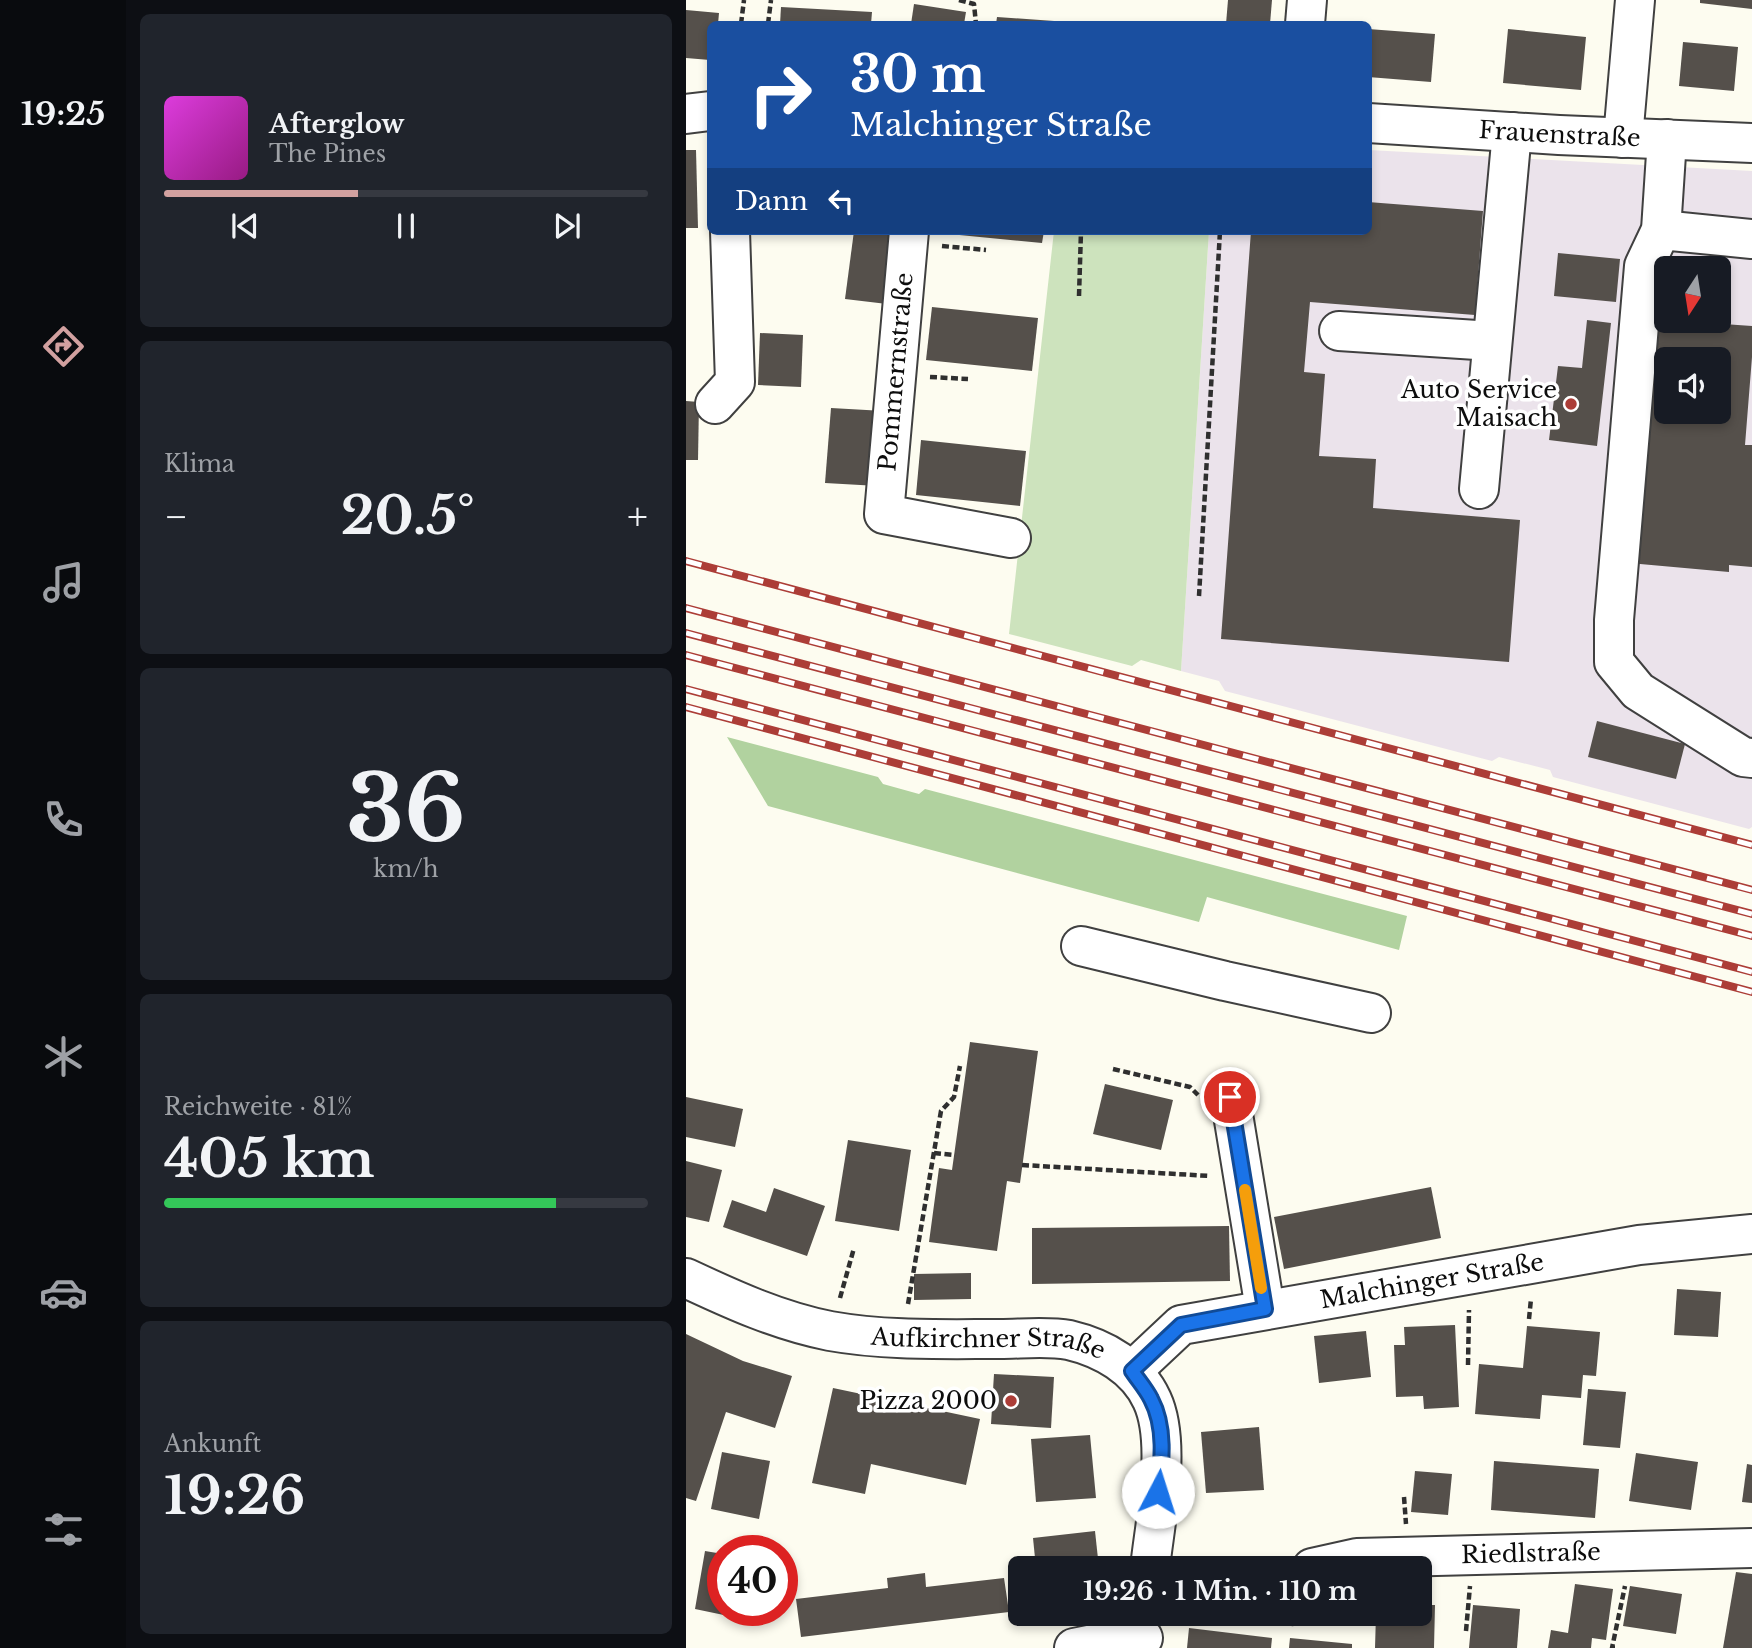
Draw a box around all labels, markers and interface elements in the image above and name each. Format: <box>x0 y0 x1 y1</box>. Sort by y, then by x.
text: 30 m <box>850 44 985 105</box>
icon: right <box>735 49 826 140</box>
text: 19:25 <box>21 94 105 134</box>
text: Malchinger Straße <box>850 105 1152 145</box>
text: Afterglow <box>269 108 405 140</box>
street label: Frauenstraße <box>1478 115 1641 152</box>
text: The Pines <box>269 140 386 168</box>
icon: left <box>822 182 860 220</box>
text: Dann <box>735 185 808 217</box>
icon: previous <box>226 207 264 245</box>
icon: pause <box>387 207 425 245</box>
icon: next <box>548 207 586 245</box>
north arrow <box>1654 256 1731 332</box>
map controls <box>1654 256 1731 424</box>
street label: Pommernstraße <box>872 271 919 473</box>
icon: directions <box>39 322 88 371</box>
button: sound <box>1654 347 1731 424</box>
place label: Auto Service Maisach <box>1400 375 1557 432</box>
marker: Auto Service Maisach <box>1563 396 1579 412</box>
text: Klima <box>164 450 235 478</box>
text: 20.5° <box>341 484 475 548</box>
text: − <box>164 493 188 540</box>
text: + <box>627 493 648 540</box>
icon: music <box>39 558 88 607</box>
text: 36 <box>346 753 466 866</box>
icon: phone <box>39 795 88 844</box>
text: km/h <box>373 855 439 883</box>
icon: climate <box>39 1032 88 1081</box>
pin <box>1200 1067 1260 1127</box>
icon: arrive <box>1211 1078 1249 1116</box>
text: Reichweite · 81% <box>164 1093 352 1121</box>
text: 405 km <box>164 1127 375 1191</box>
street label: Malchinger Straße <box>1318 1247 1546 1314</box>
icon: car <box>39 1268 88 1317</box>
street label: Aufkirchner Straße <box>869 1321 1110 1365</box>
place label: Pizza 2000 <box>859 1386 997 1415</box>
marker: Pizza 2000 <box>1003 1393 1019 1409</box>
text: Ankunft <box>164 1430 261 1458</box>
position arrow <box>1121 1455 1195 1529</box>
text: 19:26 <box>164 1464 305 1528</box>
icon: filters <box>39 1505 88 1554</box>
speed limit sign: 40 <box>707 1535 798 1626</box>
street label: Riedlstraße <box>1461 1537 1601 1569</box>
text: 19:26 · 1 Min. · 110 m <box>1083 1575 1357 1607</box>

